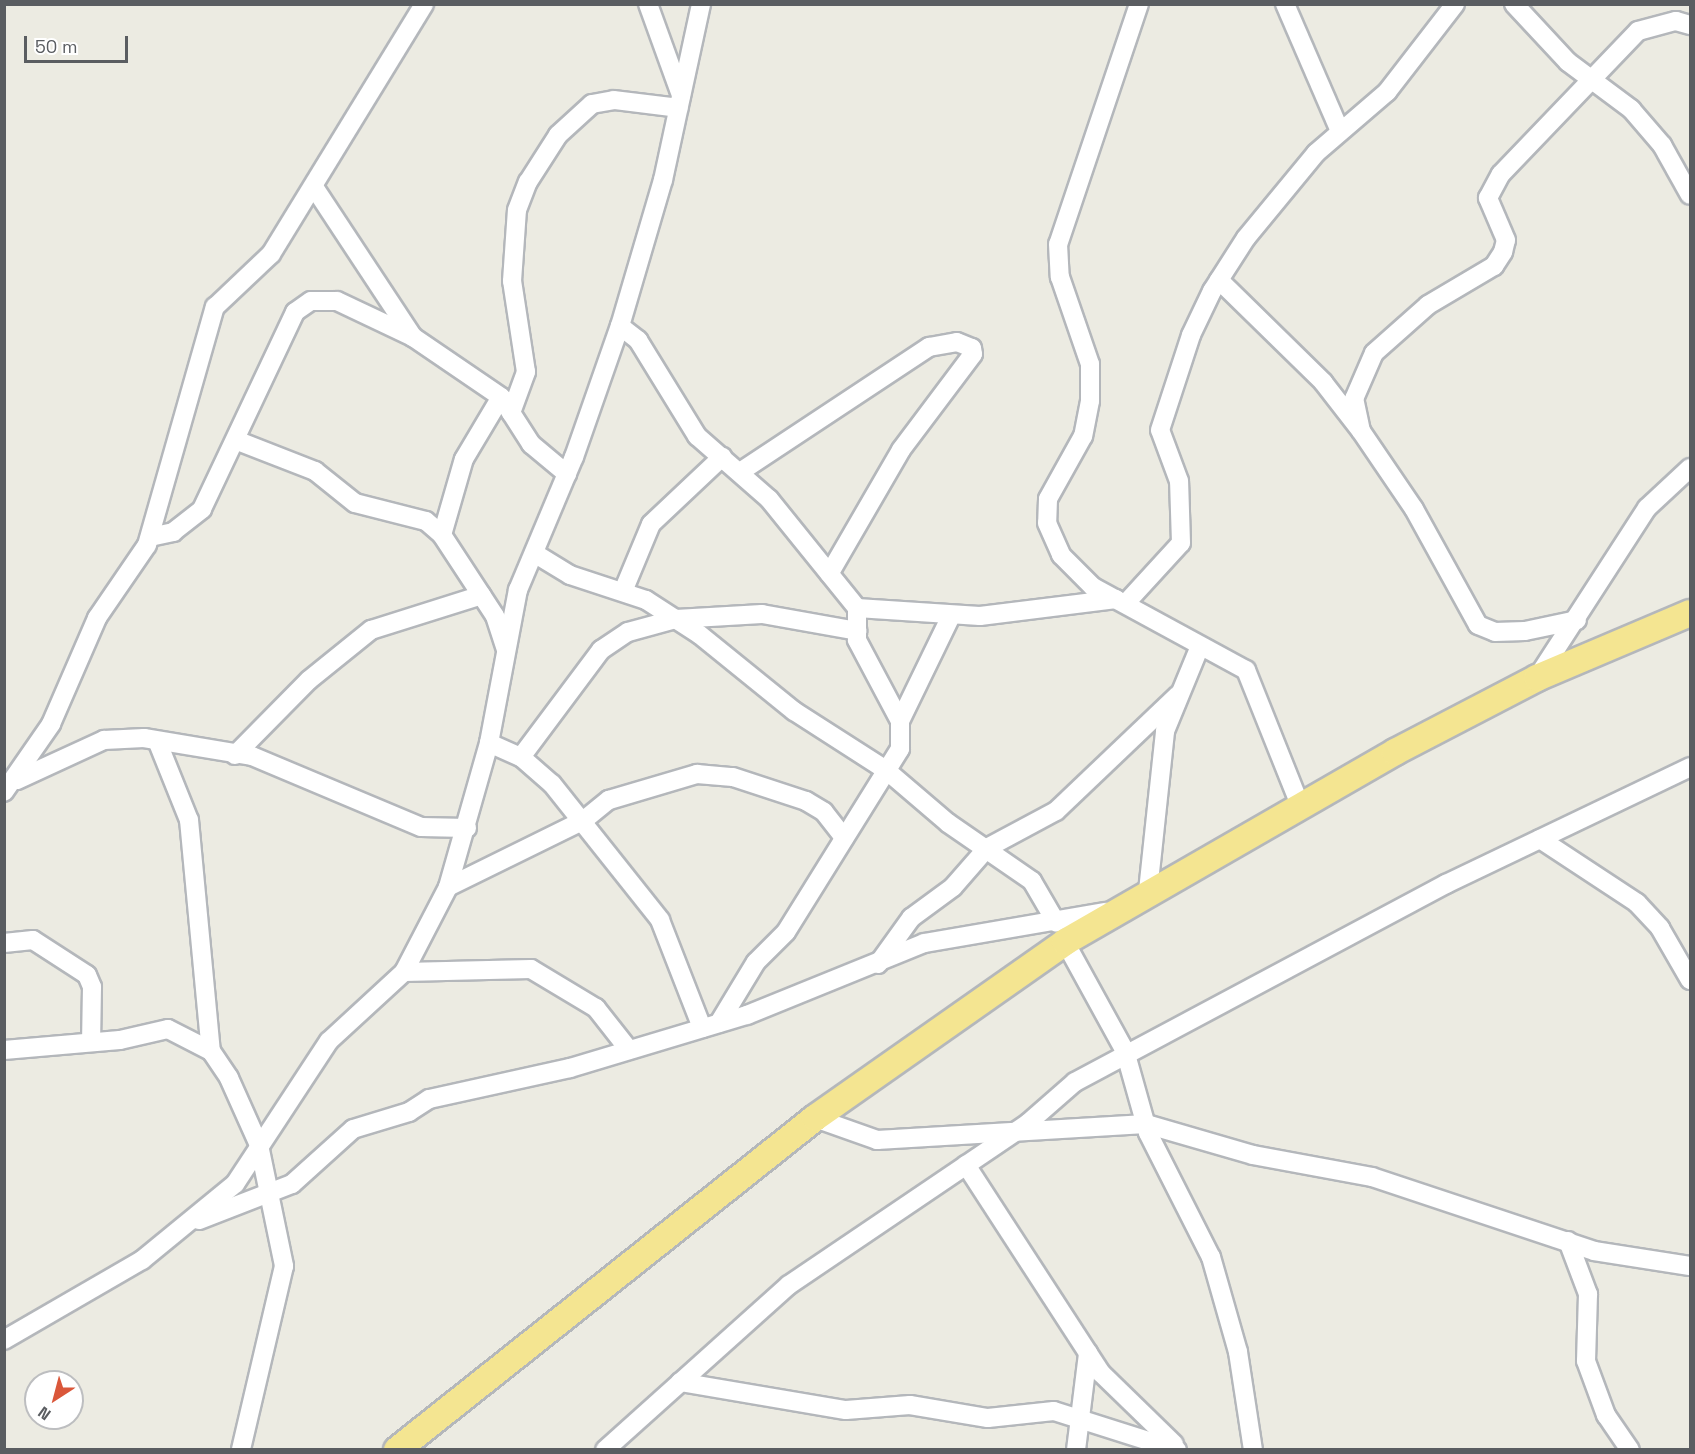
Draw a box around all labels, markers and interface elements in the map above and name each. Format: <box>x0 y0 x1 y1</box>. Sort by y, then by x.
scale bar <box>27 24 130 62</box>
text: 50 m <box>35 35 77 58</box>
north arrow <box>24 1370 84 1430</box>
text: N <box>34 1402 55 1425</box>

